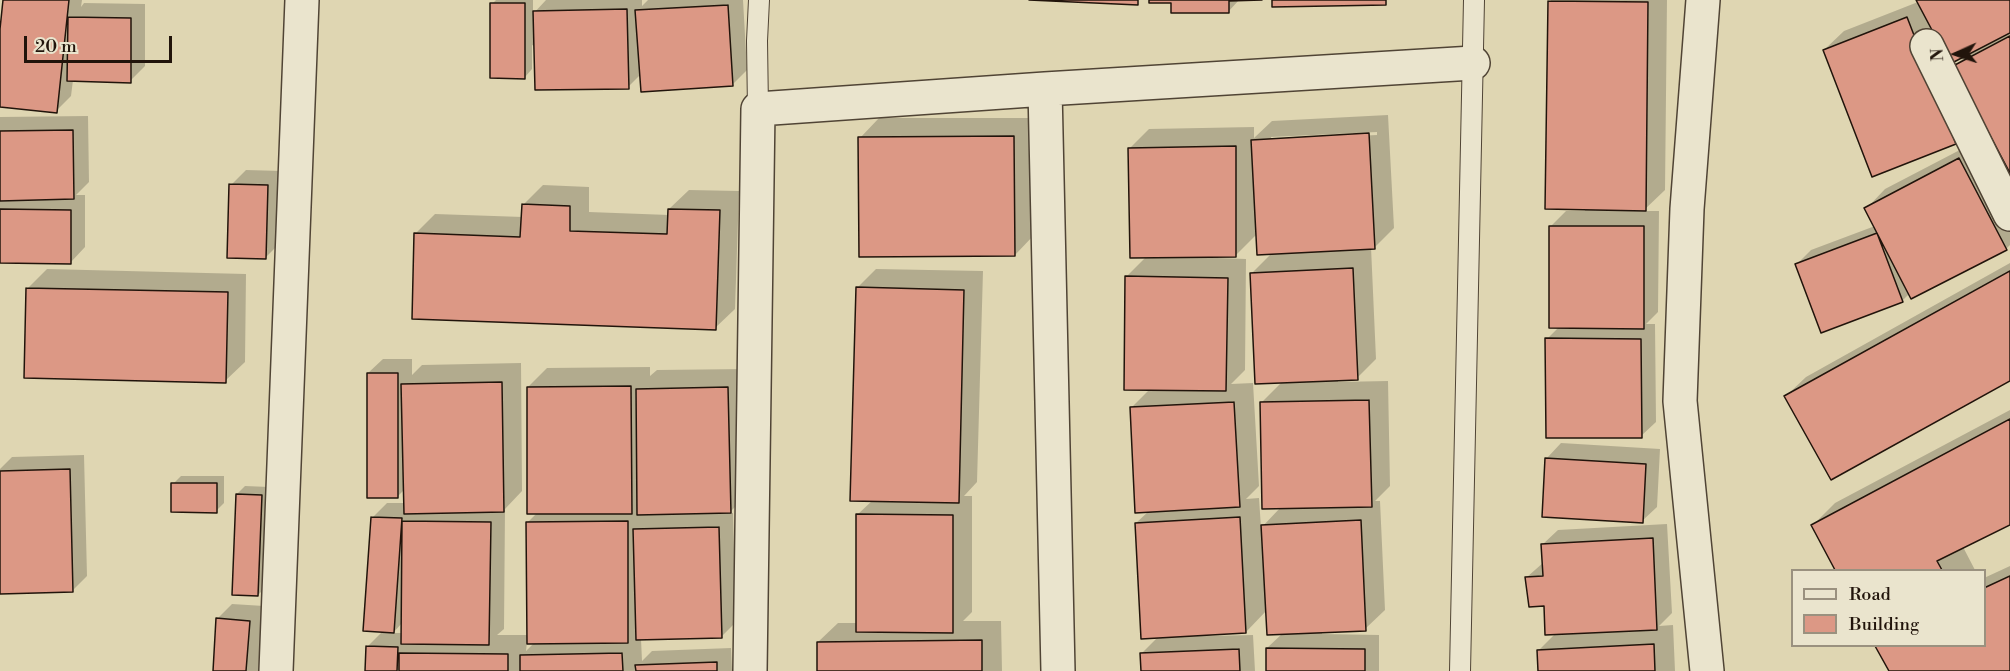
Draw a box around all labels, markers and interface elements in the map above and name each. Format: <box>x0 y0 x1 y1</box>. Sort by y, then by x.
scale bar <box>27 24 176 62</box>
north arrow <box>1926 24 1986 84</box>
text: 20 m <box>35 35 77 58</box>
text: N <box>1928 48 1948 62</box>
legend <box>1791 569 1986 647</box>
text: Road <box>1849 583 1891 606</box>
text: Building <box>1849 613 1919 636</box>

